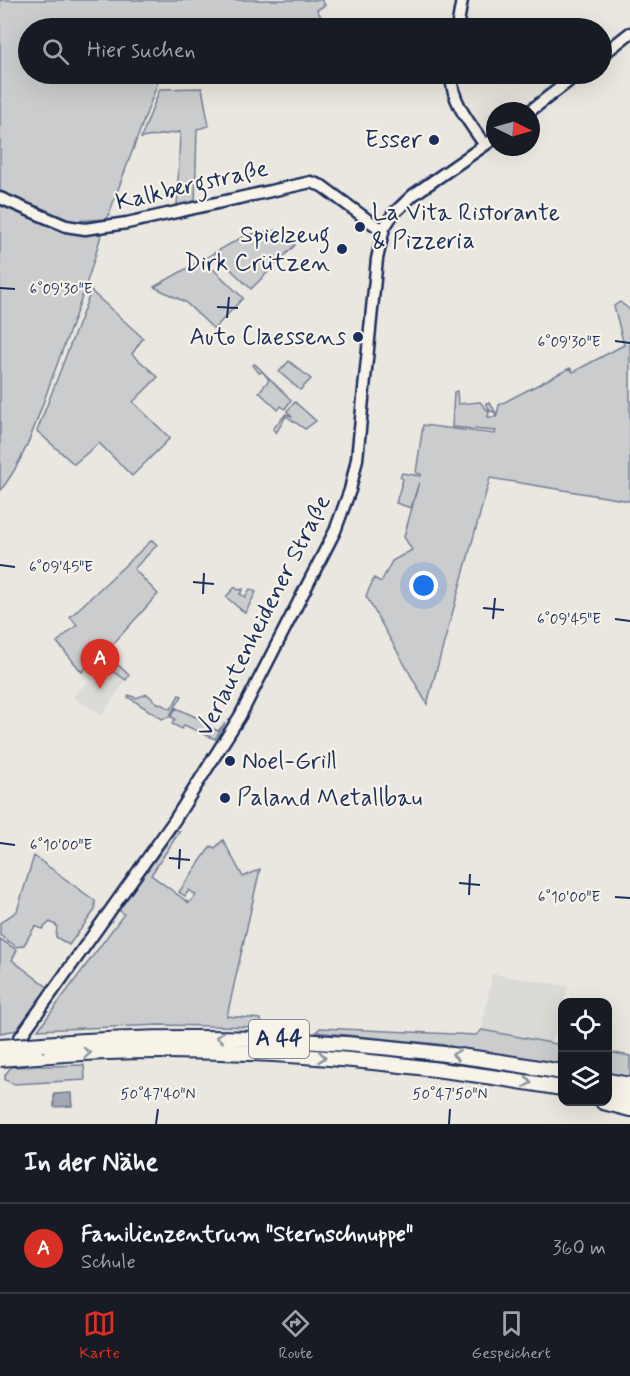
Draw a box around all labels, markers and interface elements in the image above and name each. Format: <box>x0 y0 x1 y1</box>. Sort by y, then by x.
search box <box>18 18 612 84</box>
icon: search <box>39 35 72 68</box>
text: Hier suchen <box>87 37 196 65</box>
north arrow <box>486 102 540 156</box>
place label: Esser <box>365 125 423 156</box>
marker: Esser <box>427 133 441 147</box>
street label: Kalkbergstraße <box>113 153 272 222</box>
place label: La Vita Ristorante & Pizzeria <box>372 198 560 257</box>
place label: Spielzeug Dirk Crützen <box>184 220 330 279</box>
marker: La Vita Ristorante & Pizzeria <box>353 220 367 234</box>
marker: Spielzeug Dirk Crützen <box>335 242 349 256</box>
text: 6°09'30"E <box>30 280 93 300</box>
place label: Auto Claessens <box>189 322 346 353</box>
marker: Auto Claessens <box>351 330 365 344</box>
text: 6°09'30"E <box>538 333 601 353</box>
street label: Verlautenheidener Straße <box>189 490 339 742</box>
text: 6°09'45"E <box>29 558 93 578</box>
your location <box>409 571 438 600</box>
text: 6°09'45"E <box>537 610 601 630</box>
pin: A <box>80 640 120 689</box>
place label: Noel-Grill <box>242 746 337 777</box>
marker: Noel-Grill <box>223 754 237 768</box>
place label: Paland Metallbau <box>237 783 423 814</box>
marker: Paland Metallbau <box>218 791 232 805</box>
text: 6°10'00"E <box>30 836 92 856</box>
text: 6°10'00"E <box>538 888 600 908</box>
map controls <box>558 998 612 1106</box>
button: locate <box>558 998 612 1052</box>
road number: A 44 <box>249 1020 309 1058</box>
one-way arrow <box>216 1031 225 1043</box>
one-way arrow <box>83 1046 92 1059</box>
one-way arrow <box>318 1050 327 1063</box>
one-way arrow <box>452 1050 461 1062</box>
button: layers <box>558 1052 612 1106</box>
one-way arrow <box>523 1075 533 1088</box>
text: 50°47'40"N <box>121 1085 195 1105</box>
text: 50°47'50"N <box>412 1085 488 1105</box>
text: In der Nähe <box>24 1146 158 1180</box>
text: Familienzentrum "Sternschnuppe" <box>81 1221 413 1249</box>
text: A <box>37 1235 50 1262</box>
text: 360 m <box>553 1235 606 1262</box>
text: Schule <box>81 1249 136 1276</box>
tab: Karte <box>79 1307 120 1364</box>
tab: Route <box>278 1307 313 1364</box>
tab: Gespeichert <box>472 1307 551 1364</box>

